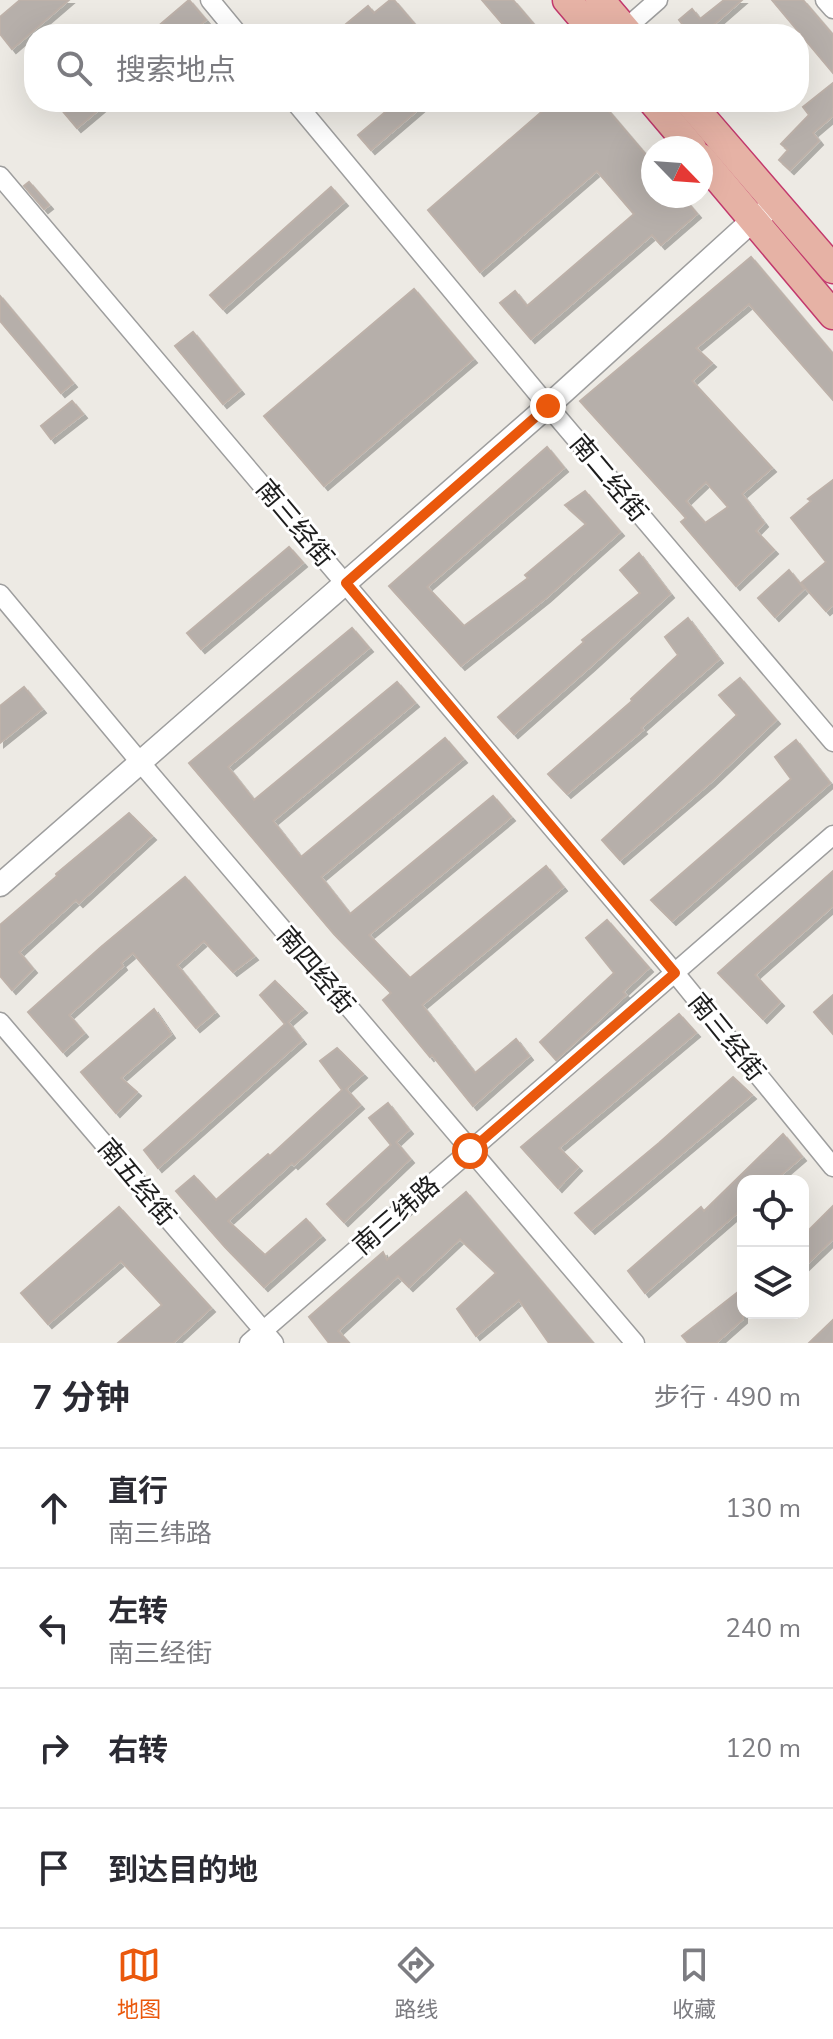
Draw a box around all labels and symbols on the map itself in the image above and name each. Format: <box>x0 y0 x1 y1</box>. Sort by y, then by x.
north arrow <box>641 136 713 208</box>
route end <box>530 388 566 424</box>
street label: 南二经街 <box>562 427 655 529</box>
street label: 南三经街 <box>248 472 341 574</box>
street label: 南四经街 <box>269 919 362 1021</box>
street label: 南三经街 <box>680 986 773 1089</box>
street label: 南五经街 <box>90 1131 183 1233</box>
route start <box>452 1133 488 1169</box>
street label: 南三纬路 <box>346 1168 447 1263</box>

